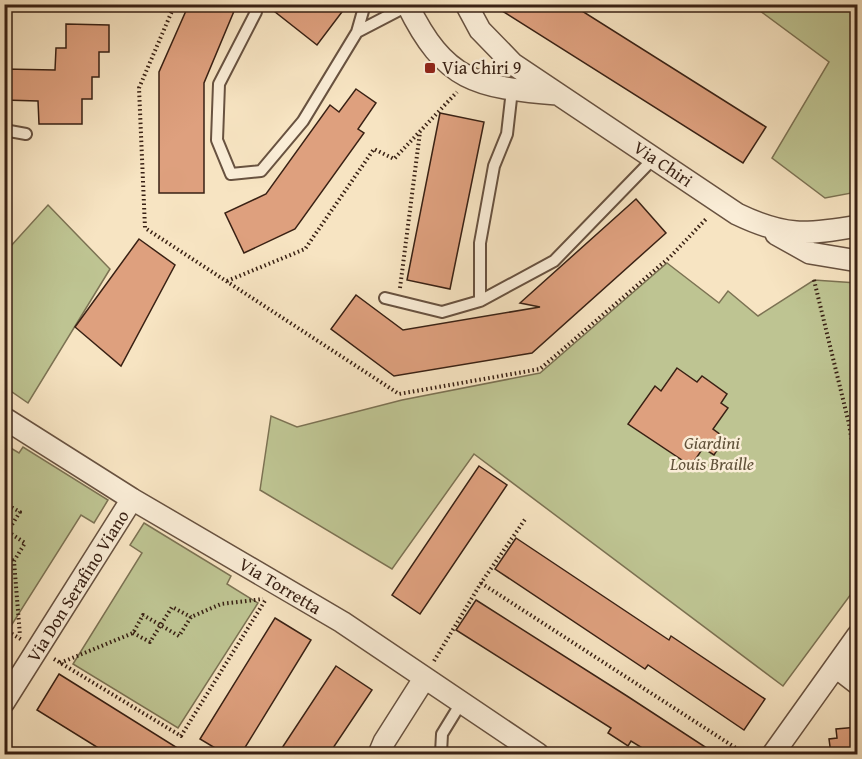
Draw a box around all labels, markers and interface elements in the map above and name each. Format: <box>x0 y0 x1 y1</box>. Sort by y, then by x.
place label: Via Chiri 9 <box>442 54 521 81</box>
marker: Via Chiri 9 <box>423 61 437 75</box>
street label: Via Chiri <box>628 134 698 193</box>
park label: Giardini Louis Braille <box>669 429 754 477</box>
street label: Via Don Serafino Viano <box>20 504 135 667</box>
street label: Via Torretta <box>234 550 327 621</box>

